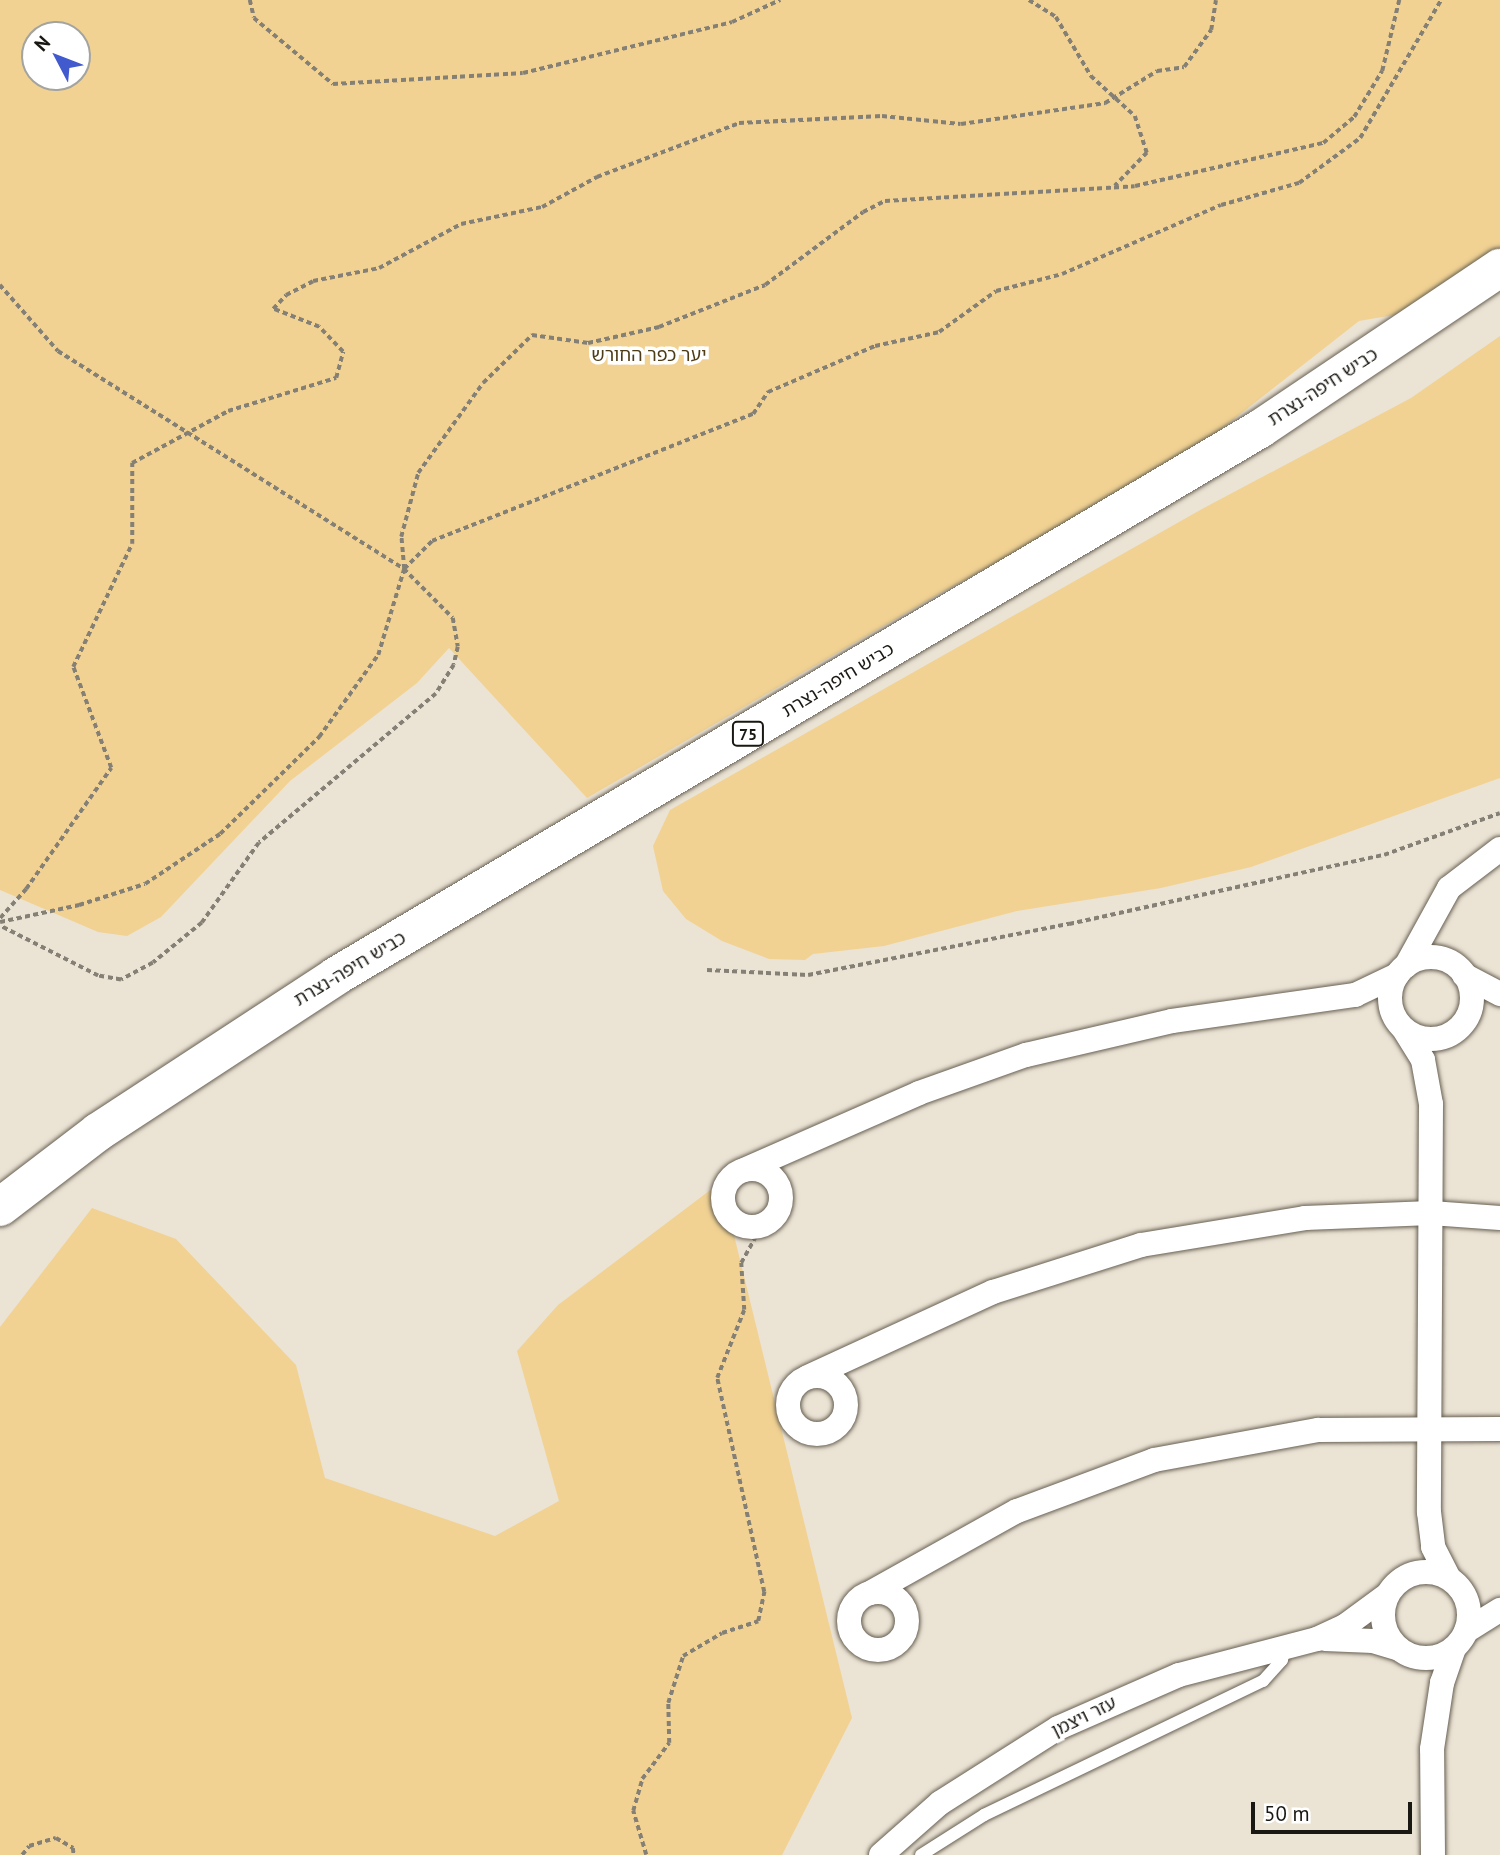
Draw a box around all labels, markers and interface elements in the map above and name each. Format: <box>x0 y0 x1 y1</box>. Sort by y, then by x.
north arrow <box>21 21 91 91</box>
text: N <box>29 31 55 56</box>
park label: יער כפר החורש <box>591 344 707 366</box>
street label: כביש חיפה-נצרת <box>1264 344 1382 430</box>
street label: כביש חיפה-נצרת <box>778 638 898 722</box>
road number: 75 <box>730 722 766 747</box>
street label: כביש חיפה-נצרת <box>290 927 410 1011</box>
street label: עזר ויצמן <box>1048 1692 1120 1742</box>
scale bar <box>1255 1788 1416 1832</box>
text: 50 m <box>1264 1800 1310 1827</box>

